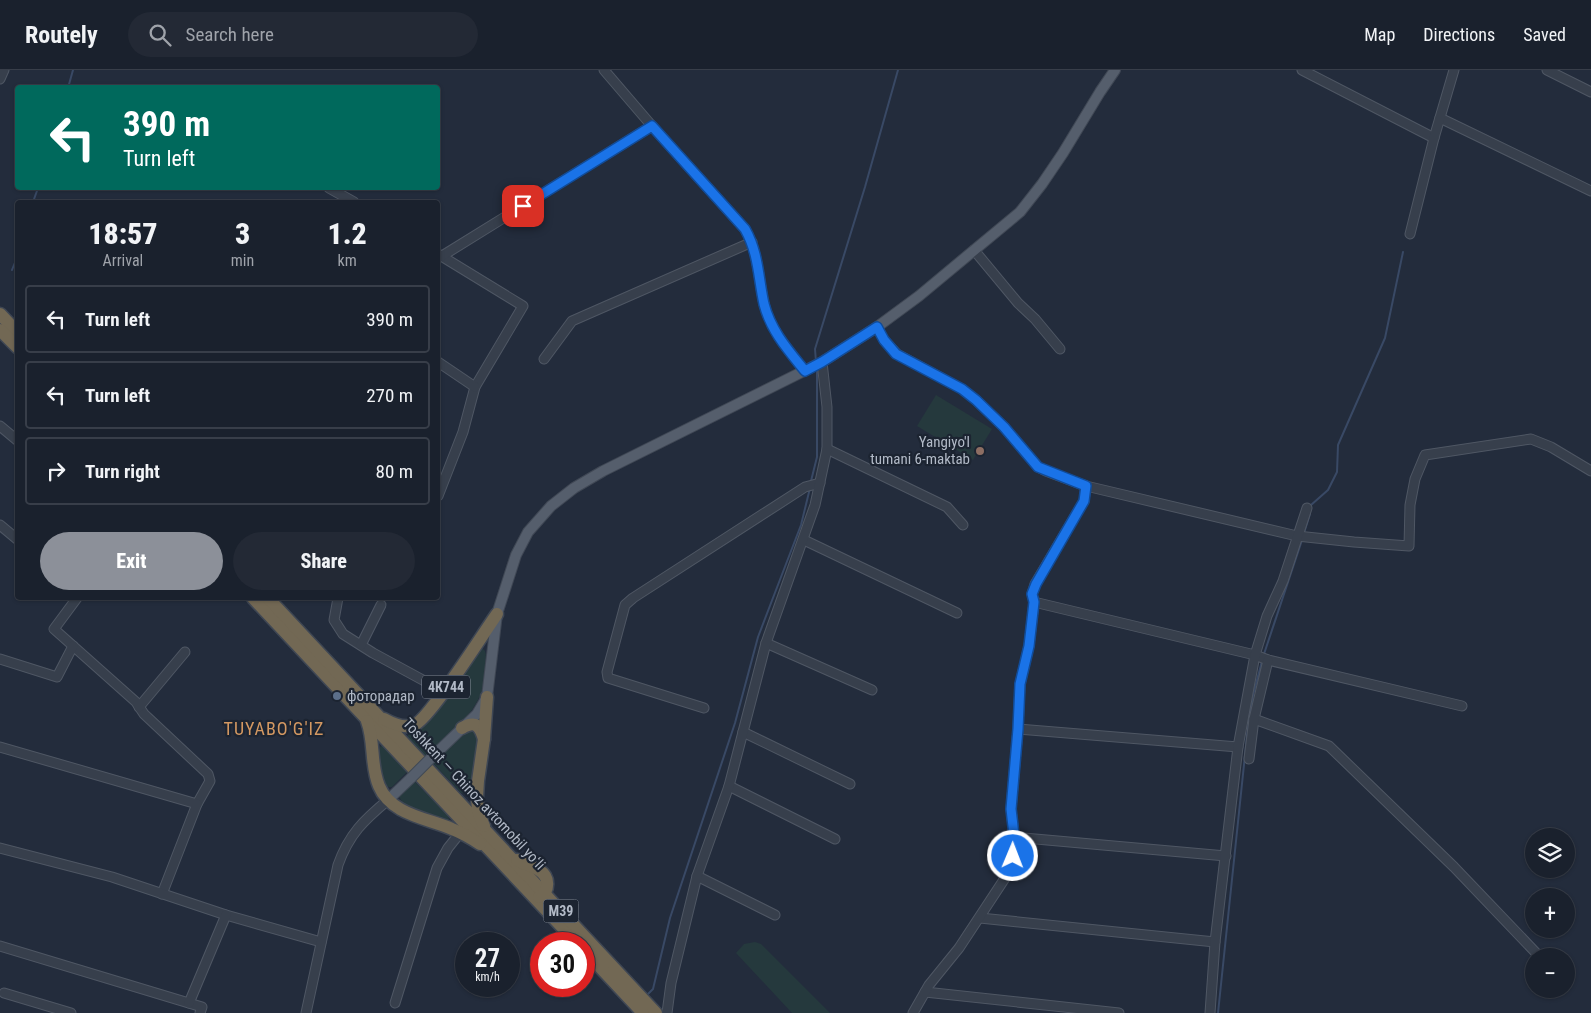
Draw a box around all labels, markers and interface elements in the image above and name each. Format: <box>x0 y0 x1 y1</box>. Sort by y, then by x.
search box <box>128 12 478 57</box>
text: Routely <box>25 21 98 49</box>
icon: search <box>146 21 174 49</box>
text: Search here <box>186 23 274 46</box>
text: Map <box>1364 24 1395 45</box>
text: Directions <box>1423 24 1495 45</box>
text: Saved <box>1523 24 1566 45</box>
text: 390 m <box>123 104 210 145</box>
icon: left <box>40 105 105 170</box>
text: Turn left <box>123 146 195 171</box>
pin <box>502 185 544 227</box>
icon: arrive <box>509 192 537 220</box>
text: 18:57 <box>88 216 158 251</box>
text: 3 <box>235 216 250 251</box>
text: 1.2 <box>327 216 367 251</box>
text: Arrival <box>103 251 143 270</box>
text: min <box>231 251 254 270</box>
text: km <box>337 251 357 270</box>
icon: left <box>42 305 70 333</box>
text: Turn left <box>85 308 150 331</box>
text: 390 m <box>366 308 413 331</box>
icon: left <box>42 381 70 409</box>
text: Turn left <box>85 384 150 407</box>
text: 270 m <box>366 384 413 407</box>
place label: Yangiyo'l tumani 6-maktab <box>870 433 970 468</box>
marker: Yangiyo'l tumani 6-maktab <box>974 445 986 457</box>
icon: right <box>42 457 70 485</box>
text: Turn right <box>85 460 160 483</box>
text: 80 m <box>376 460 413 483</box>
button: Exit <box>40 532 223 590</box>
button: Share <box>233 532 415 590</box>
road number: 4К744 <box>422 676 470 698</box>
place label: фоторадар <box>347 687 415 705</box>
marker: фоторадар <box>331 690 343 702</box>
street label: Toshkent — Chinoz avtomobil yoʻli <box>399 714 549 874</box>
district label: TUYABO'G'IZ <box>224 718 324 739</box>
map controls <box>1525 828 1575 998</box>
button: layers <box>1525 828 1575 878</box>
position arrow <box>986 829 1038 881</box>
button: + <box>1525 888 1575 938</box>
road number: M39 <box>544 899 578 922</box>
speed limit sign: 30 <box>530 932 595 997</box>
text: 27 <box>475 944 500 973</box>
button: − <box>1525 948 1575 998</box>
text: km/h <box>475 970 500 984</box>

